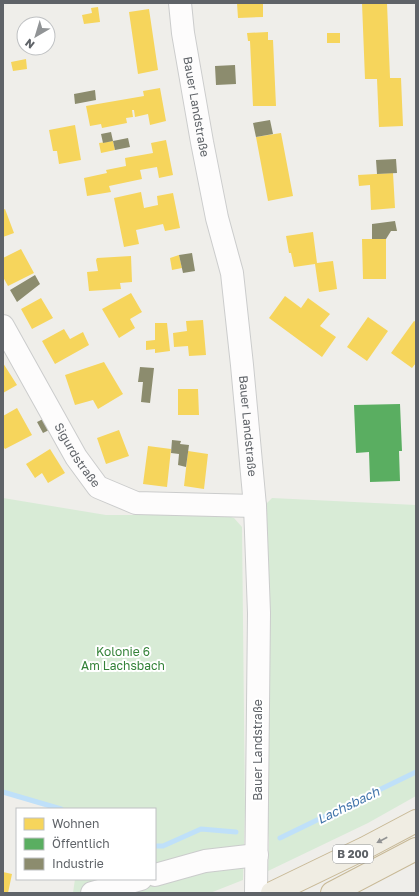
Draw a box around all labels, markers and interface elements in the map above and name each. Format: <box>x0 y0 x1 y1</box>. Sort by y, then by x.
north arrow <box>16 16 56 56</box>
text: N <box>22 37 37 52</box>
street label: Bauer Landstraße <box>180 55 213 158</box>
street label: Bauer Landstraße <box>236 375 260 477</box>
street label: Sigurdstraße <box>51 420 104 490</box>
park label: Kolonie 6 Am Lachsbach <box>81 644 165 673</box>
street label: Bauer Landstraße <box>250 699 265 801</box>
water label: Lachsbach <box>314 783 383 827</box>
legend <box>16 808 156 880</box>
text: Wohnen <box>52 816 99 831</box>
text: Öffentlich <box>52 836 110 851</box>
one-way arrow <box>376 836 387 843</box>
road number: B 200 <box>333 845 373 863</box>
text: Industrie <box>52 856 104 871</box>

